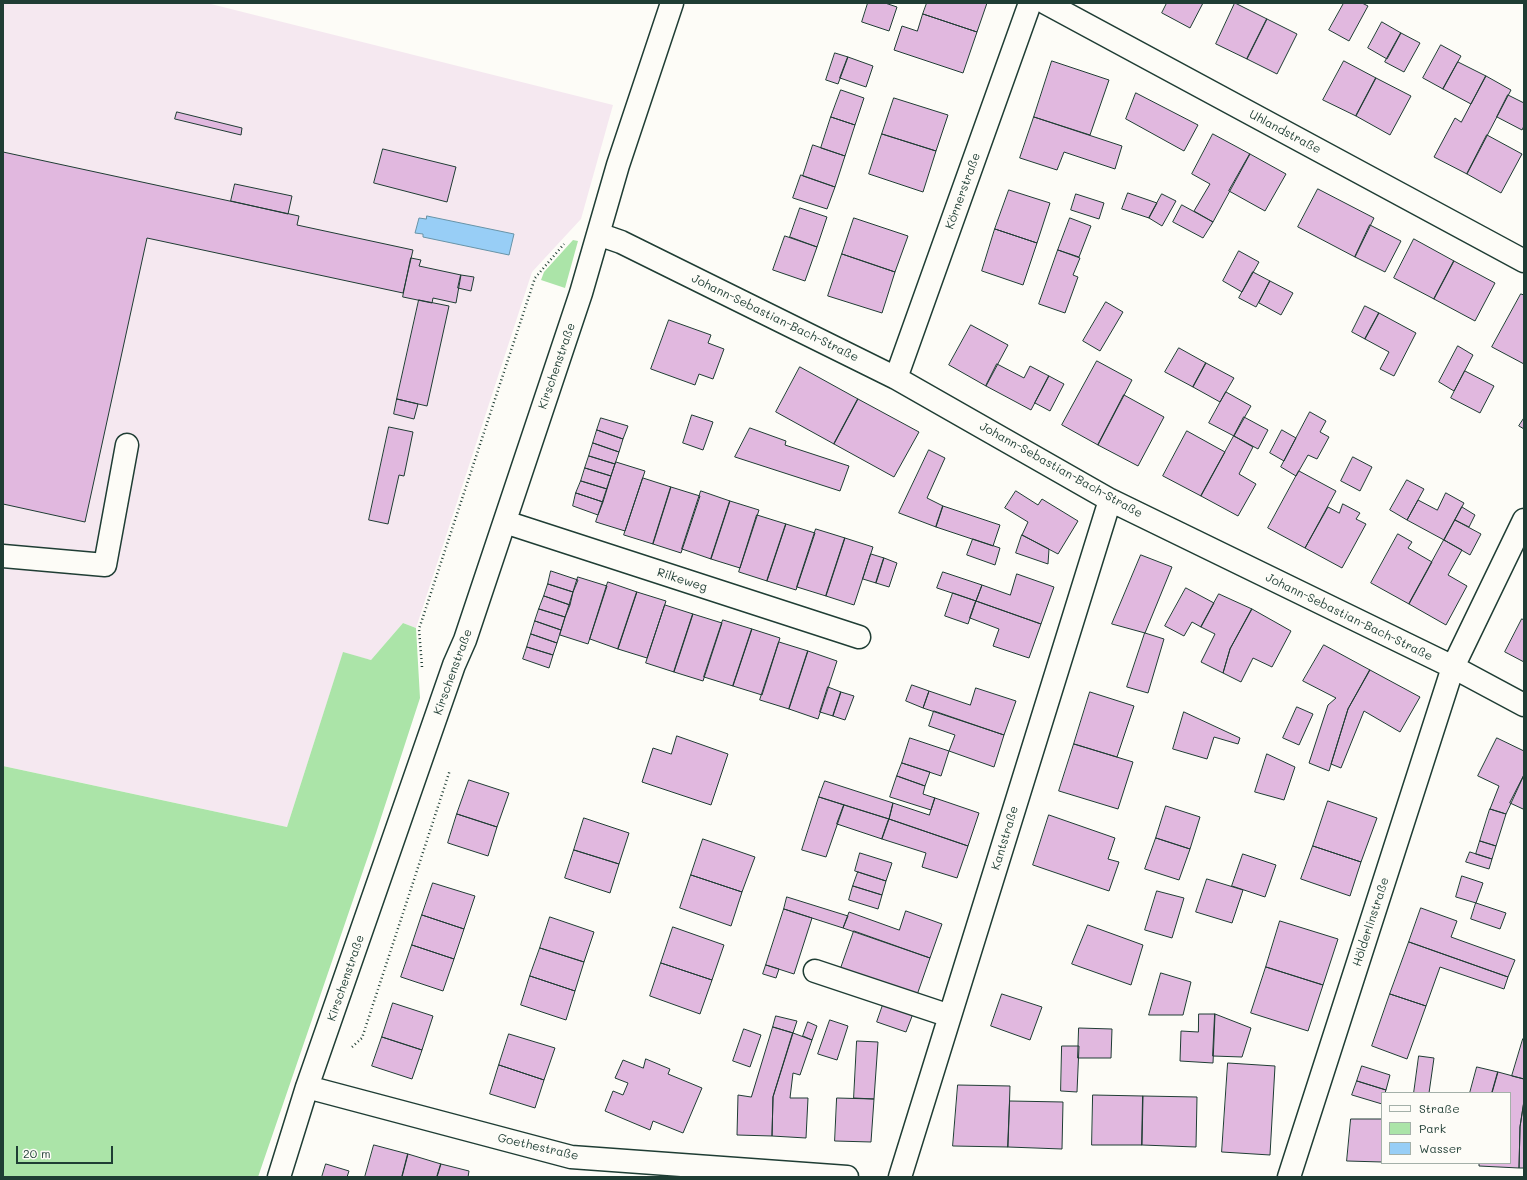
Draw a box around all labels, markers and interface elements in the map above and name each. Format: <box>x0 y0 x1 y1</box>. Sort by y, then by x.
street label: Uhlandstraße <box>1247 107 1323 157</box>
street label: Körnerstraße <box>943 151 983 231</box>
street label: Johann-Sebastian-Bach-Straße <box>689 271 861 365</box>
street label: Kirschenstraße <box>535 321 579 411</box>
street label: Johann-Sebastian-Bach-Straße <box>977 419 1145 521</box>
street label: Rilkeweg <box>655 565 709 595</box>
street label: Johann-Sebastian-Bach-Straße <box>1263 570 1435 664</box>
street label: Kirschenstraße <box>431 627 475 717</box>
street label: Kantstraße <box>988 804 1022 872</box>
street label: Hölderlinstraße <box>1350 876 1392 968</box>
street label: Kirschenstraße <box>324 933 368 1023</box>
legend <box>1381 1092 1511 1164</box>
text: Straße <box>1419 1100 1460 1116</box>
text: Park <box>1419 1120 1446 1136</box>
street label: Goethestraße <box>496 1131 580 1163</box>
scale bar <box>18 1138 115 1164</box>
text: Wasser <box>1419 1140 1462 1156</box>
text: 20 m <box>23 1145 51 1161</box>

